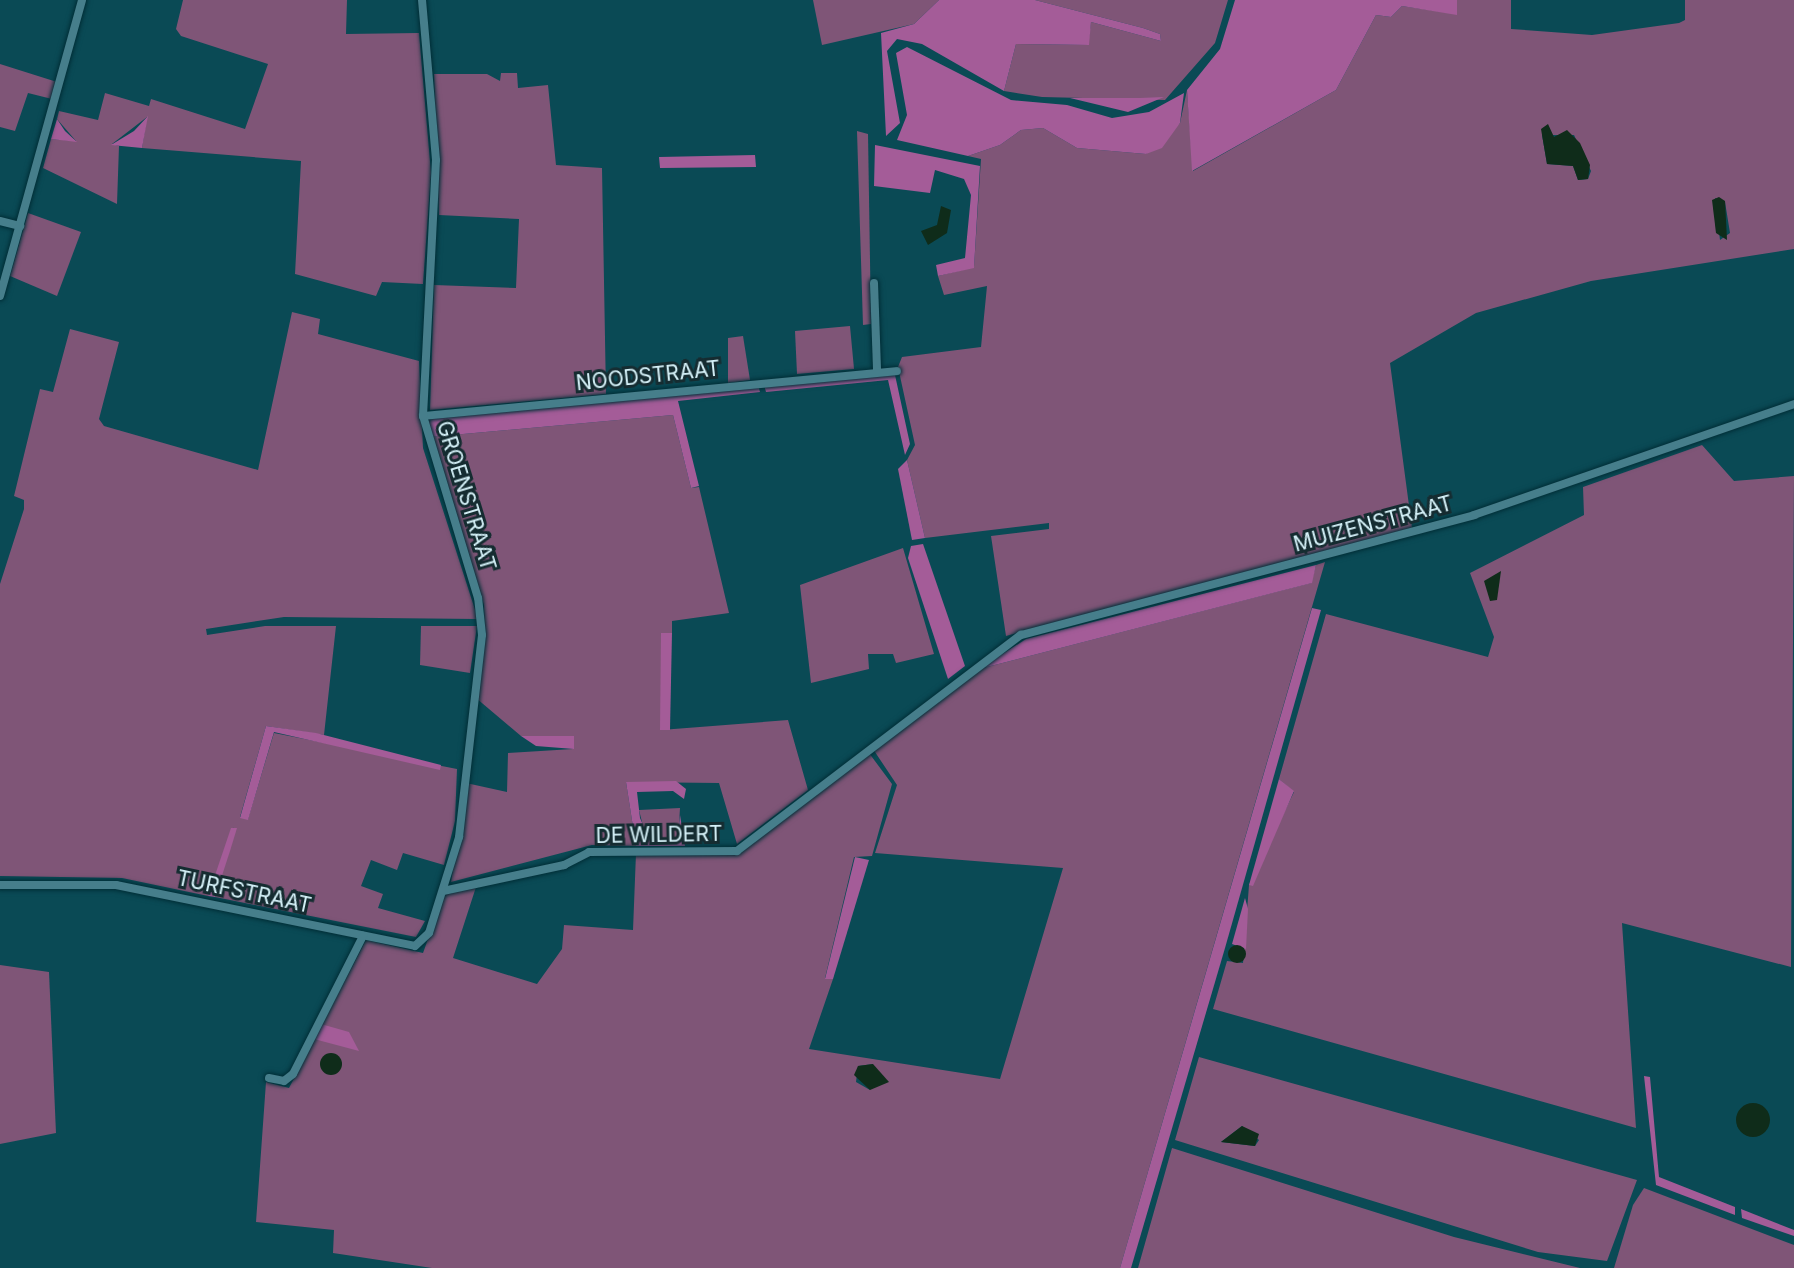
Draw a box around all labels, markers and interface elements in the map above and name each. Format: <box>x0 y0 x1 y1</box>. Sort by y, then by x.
street label: NOODSTRAAT <box>575 356 721 396</box>
street label: GROENSTRAAT <box>431 418 501 574</box>
street label: MUIZENSTRAAT <box>1291 491 1455 557</box>
street label: DE WILDERT <box>595 821 723 849</box>
street label: TURFSTRAAT <box>175 865 313 919</box>

